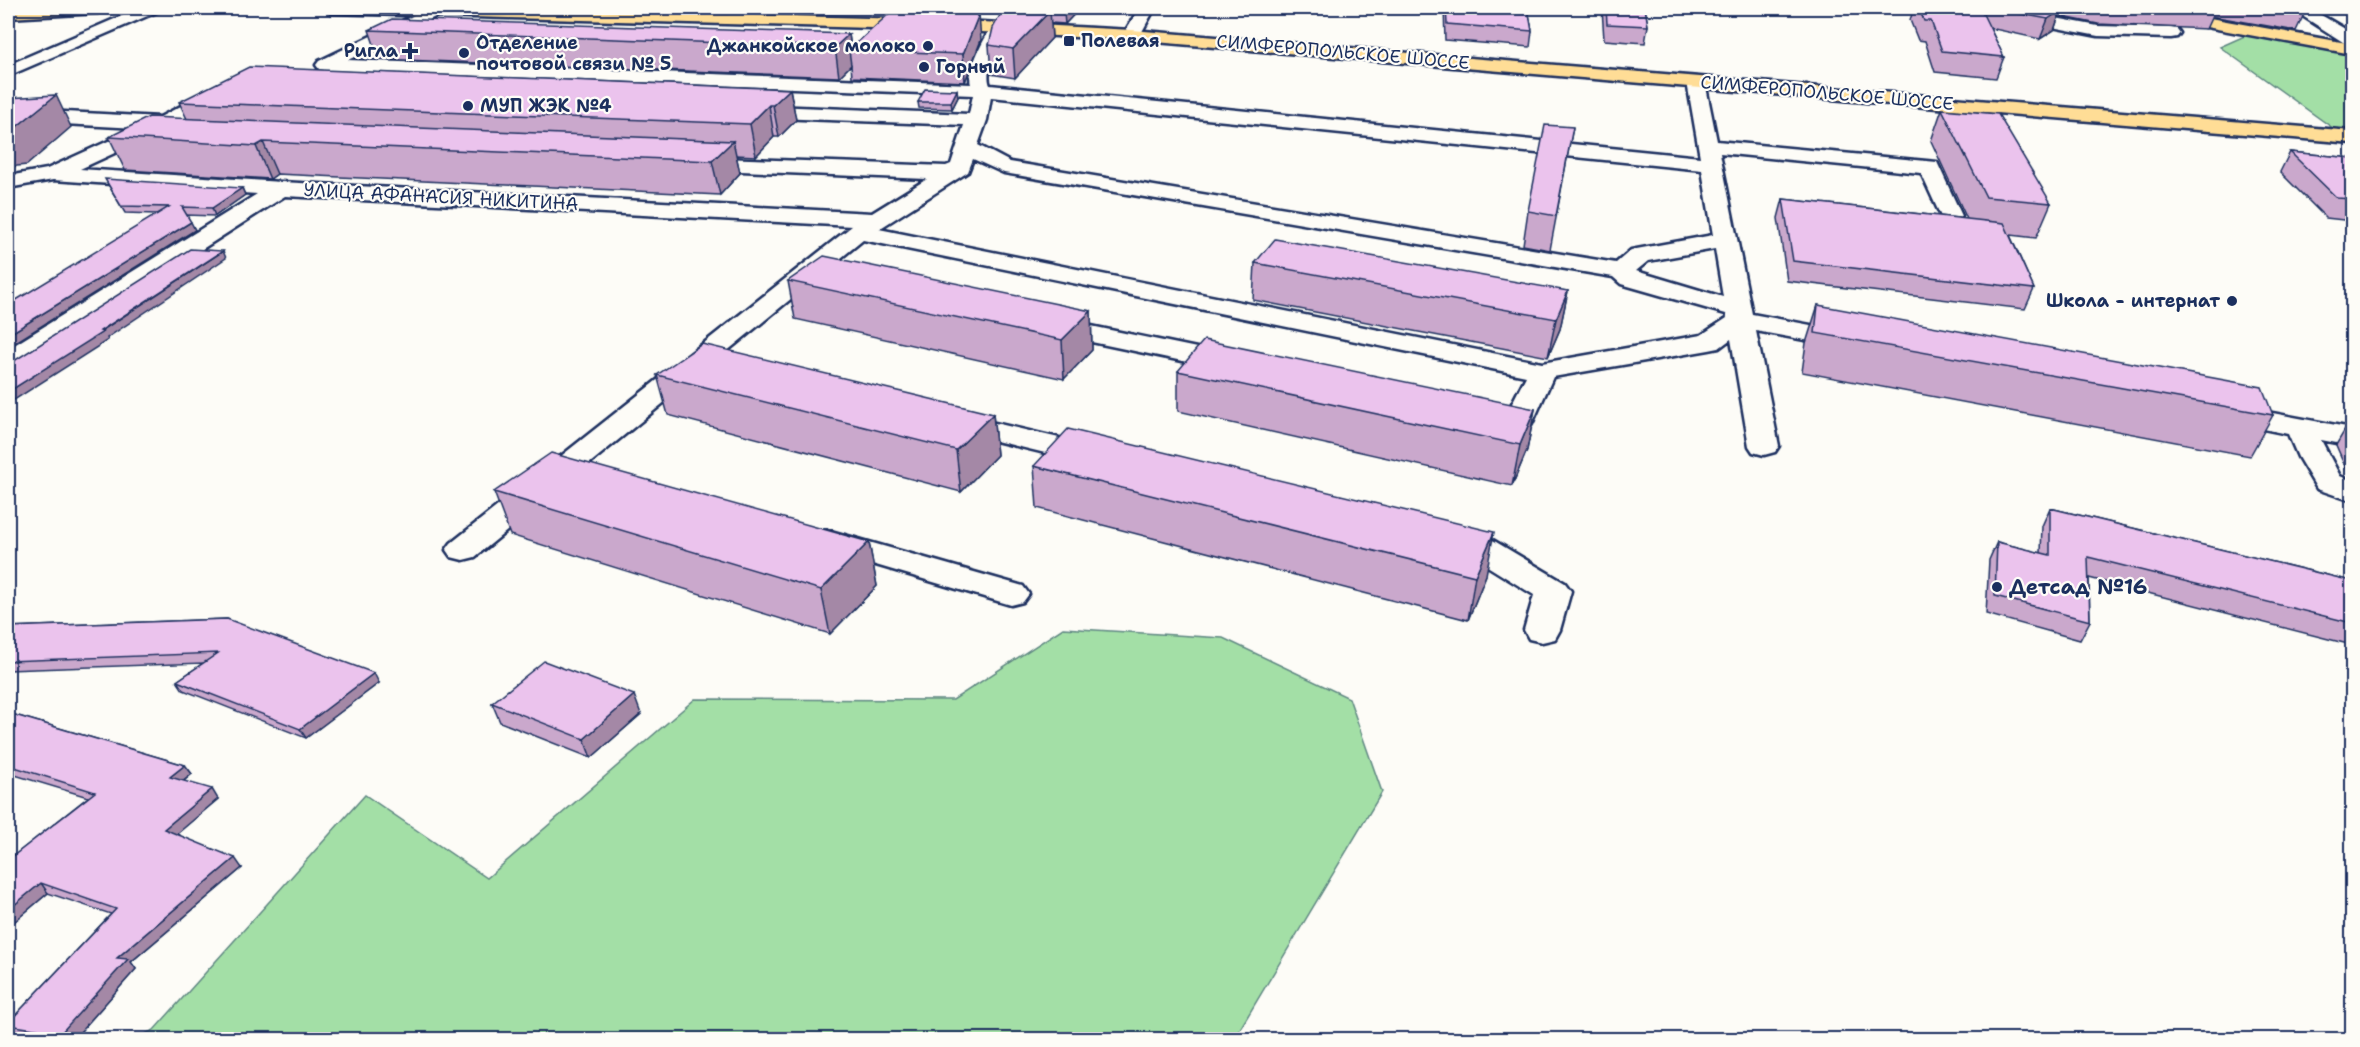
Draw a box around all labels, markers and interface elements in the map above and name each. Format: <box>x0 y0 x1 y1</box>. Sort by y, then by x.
place label: Полевая <box>1081 29 1160 53</box>
street label: СИМФЕРОПОЛЬСКОЕ ШОССЕ <box>1216 29 1470 75</box>
place label: Отделение почтовой связи № 5 <box>476 31 671 76</box>
place label: Джанкойское молоко <box>707 34 916 58</box>
marker: Полевая <box>1062 34 1076 48</box>
place label: Ригла <box>344 39 399 63</box>
marker: Джанкойское молоко <box>921 39 935 53</box>
marker: Ригла <box>403 44 417 58</box>
marker: Отделение почтовой связи № 5 <box>457 46 471 60</box>
place label: Горный <box>936 55 1006 79</box>
marker: Горный <box>917 60 931 74</box>
street label: СИМФЕРОПОЛЬСКОЕ ШОССЕ <box>1700 70 1954 116</box>
place label: МУП ЖЭК №4 <box>480 94 612 118</box>
marker: МУП ЖЭК №4 <box>461 99 475 113</box>
street label: УЛИЦА АФАНАСИЯ НИКИТИНА <box>303 178 579 216</box>
place label: Школа - интернат <box>2046 289 2220 313</box>
marker: Школа - интернат <box>2225 294 2239 308</box>
place label: Детсад №16 <box>2009 573 2147 601</box>
marker: Детсад №16 <box>1990 580 2004 594</box>

